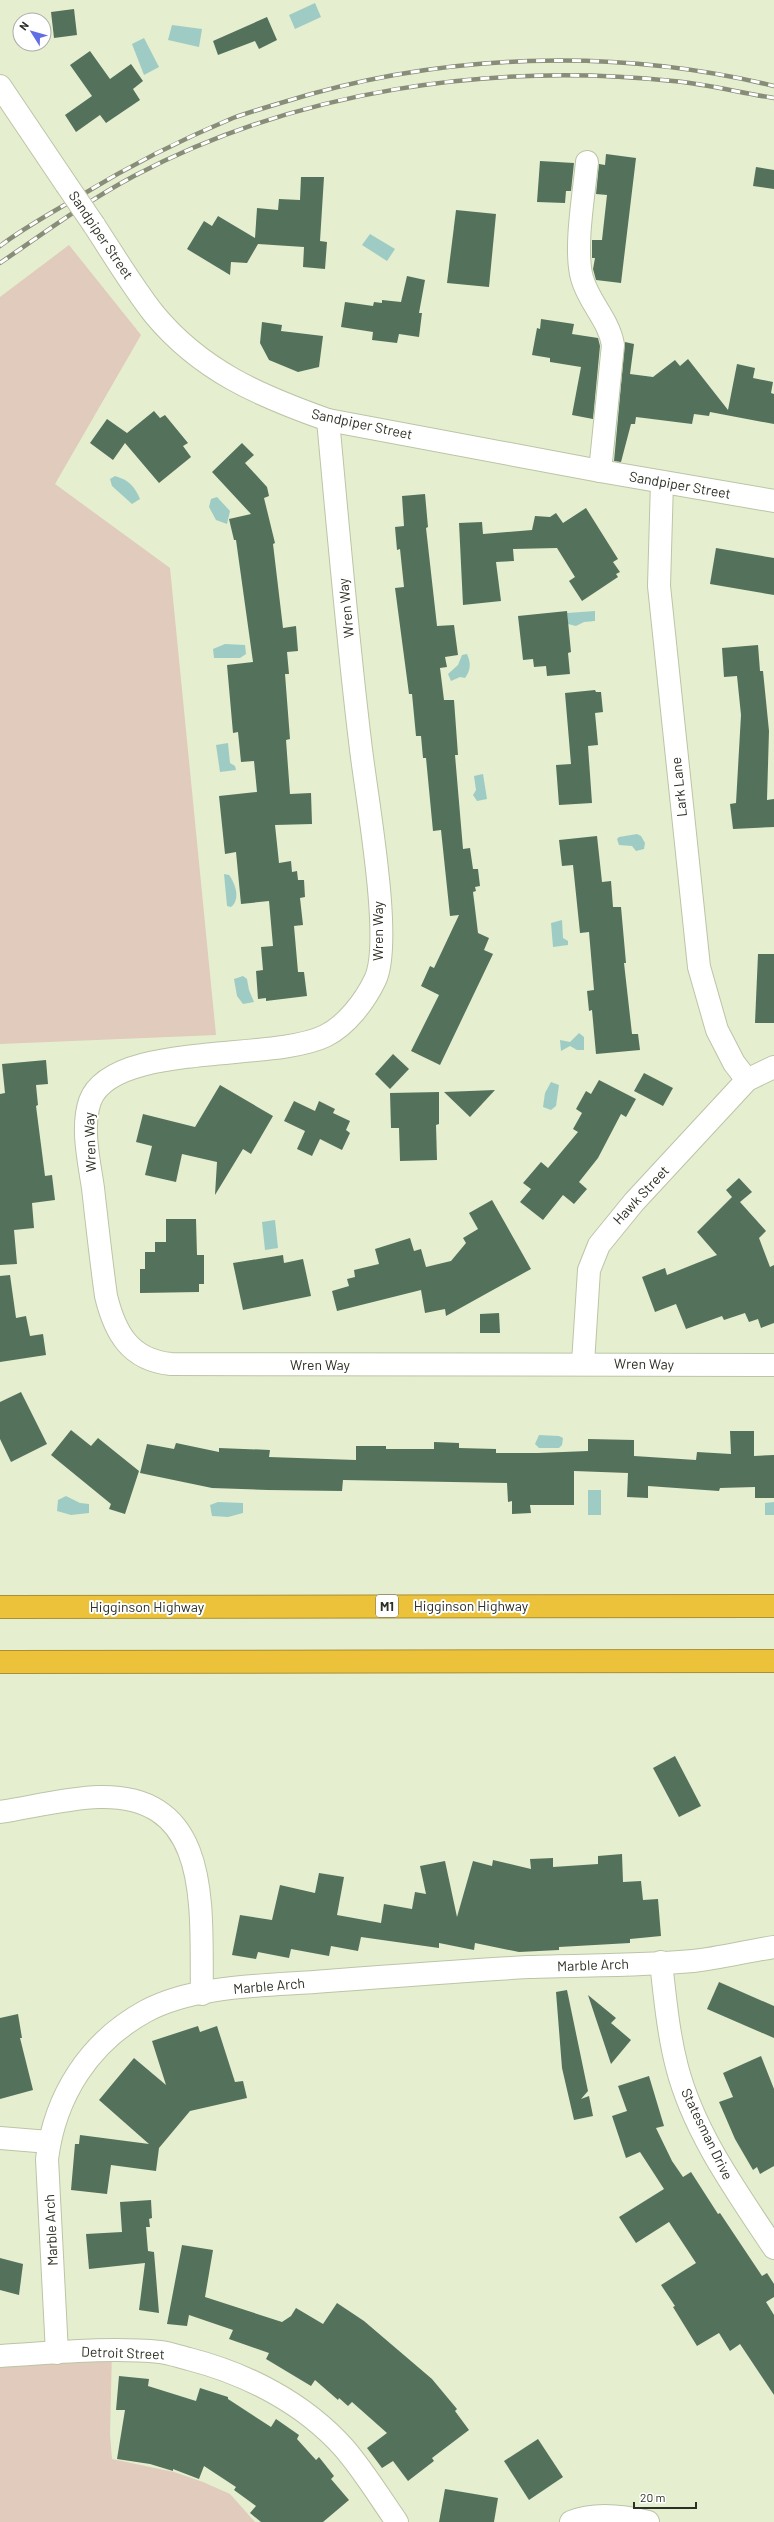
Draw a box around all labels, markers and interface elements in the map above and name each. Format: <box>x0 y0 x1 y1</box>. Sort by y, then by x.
north arrow <box>12 12 52 52</box>
text: N <box>16 19 31 33</box>
street label: Sandpiper Street <box>66 187 137 282</box>
street label: Sandpiper Street <box>310 404 414 443</box>
street label: Sandpiper Street <box>628 467 732 502</box>
street label: Wren Way <box>334 577 357 639</box>
street label: Lark Lane <box>667 756 690 818</box>
street label: Wren Way <box>369 900 386 961</box>
street label: Wren Way <box>80 1111 99 1172</box>
street label: Hawk Street <box>609 1162 672 1228</box>
street label: Wren Way <box>614 1354 675 1373</box>
street label: Wren Way <box>290 1356 351 1373</box>
road number: M1 <box>376 1595 398 1617</box>
street label: Higginson Highway <box>414 1597 529 1614</box>
street label: Higginson Highway <box>90 1598 205 1615</box>
street label: Marble Arch <box>557 1955 629 1974</box>
street label: Marble Arch <box>232 1974 305 1997</box>
street label: Statesman Drive <box>678 2085 737 2182</box>
street label: Marble Arch <box>40 2194 61 2266</box>
street label: Detroit Street <box>81 2343 165 2362</box>
scale bar <box>634 2484 696 2510</box>
text: 20 m <box>640 2490 666 2504</box>

